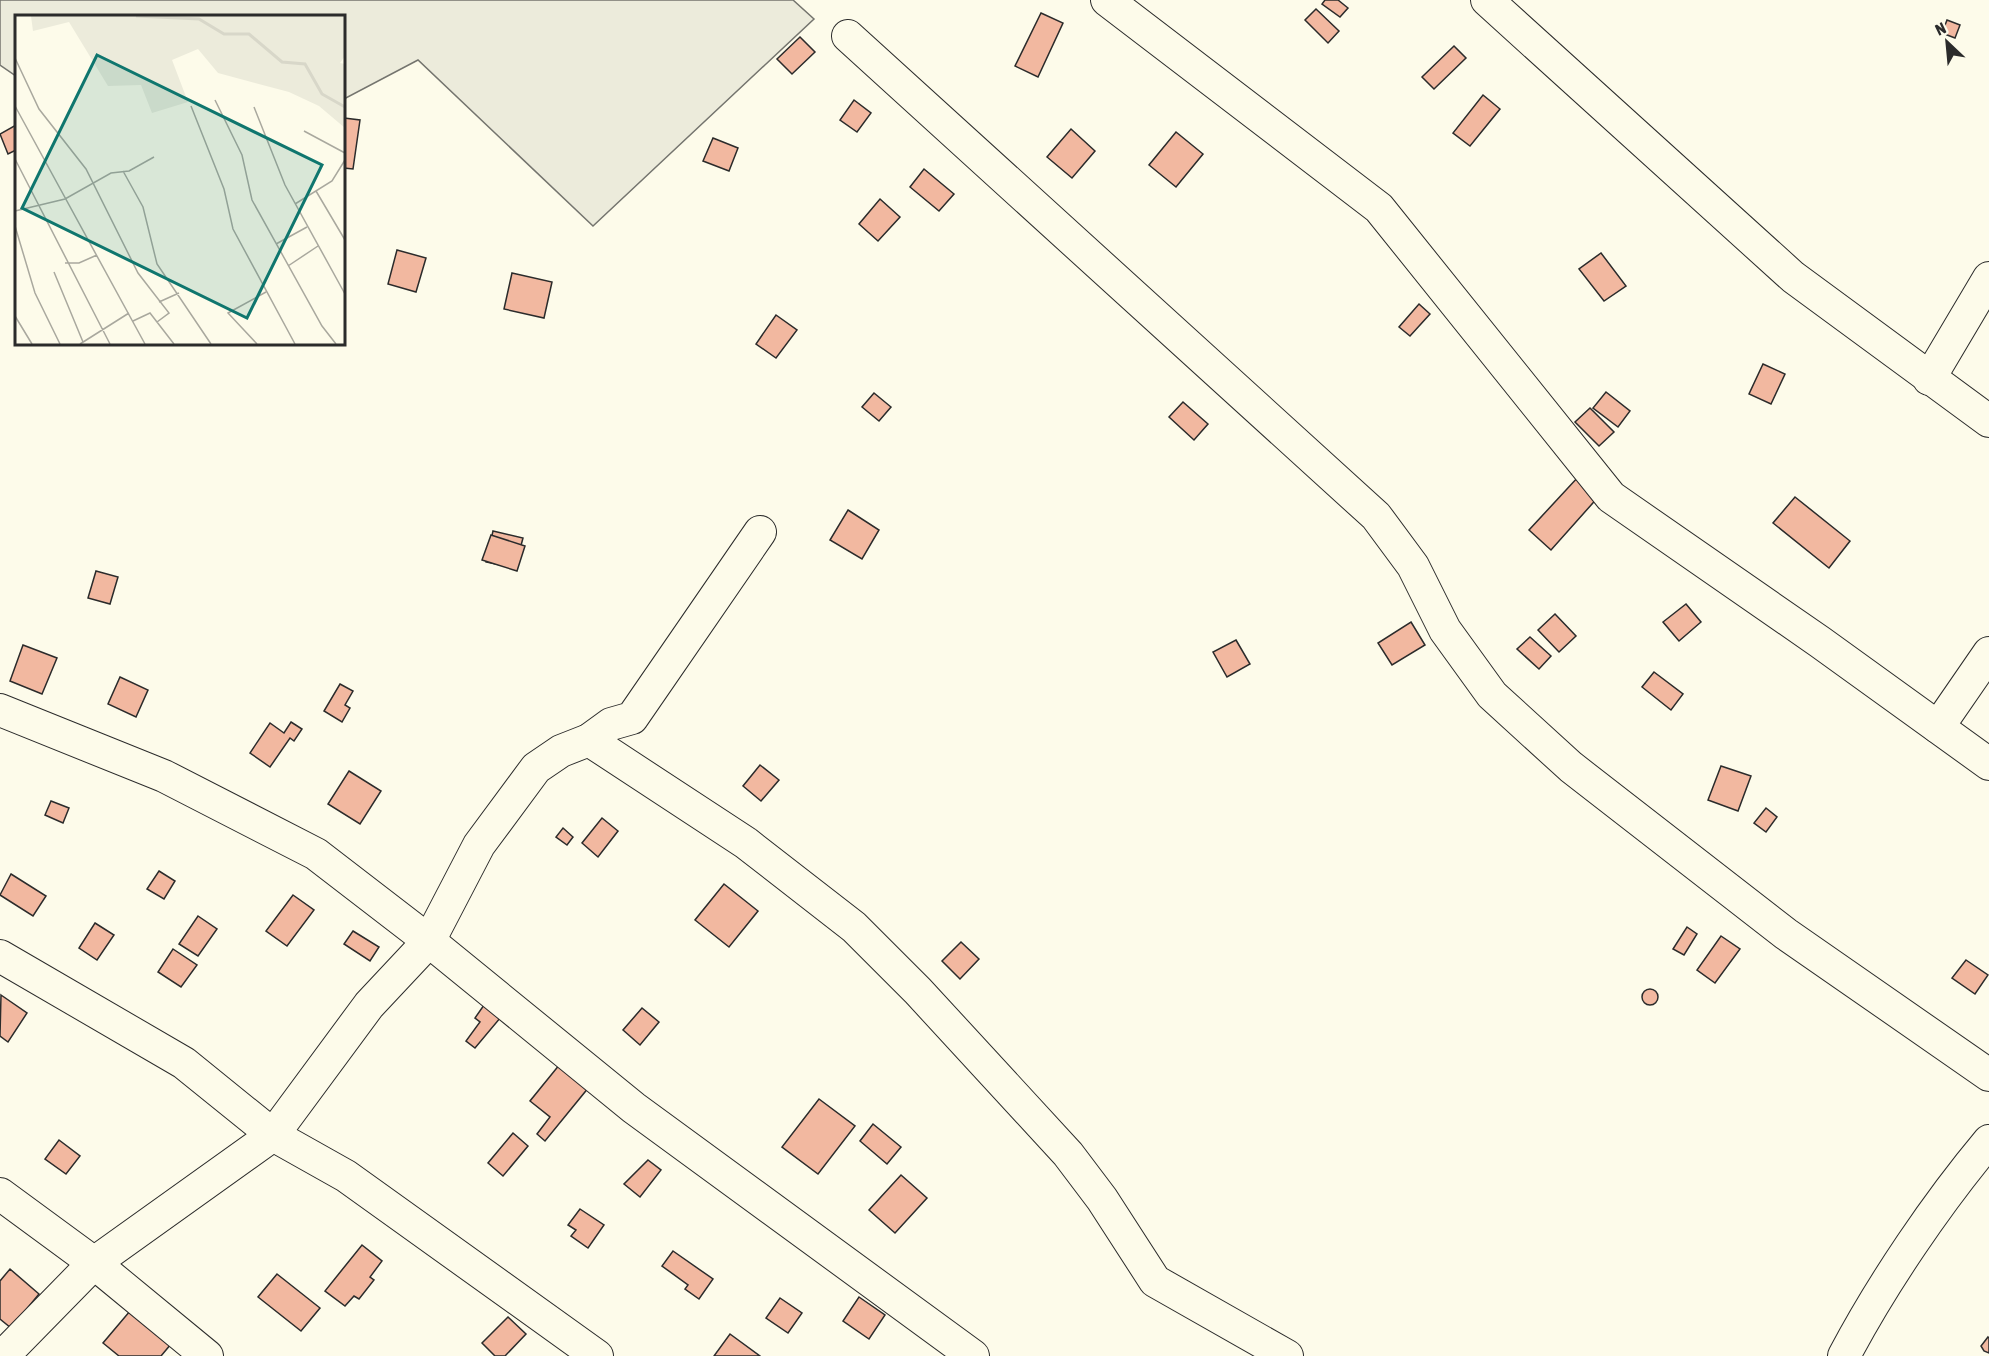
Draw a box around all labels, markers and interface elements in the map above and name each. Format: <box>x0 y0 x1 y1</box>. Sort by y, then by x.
north arrow <box>1917 12 1977 72</box>
inset map <box>15 15 345 345</box>
text: N <box>1932 18 1949 39</box>

